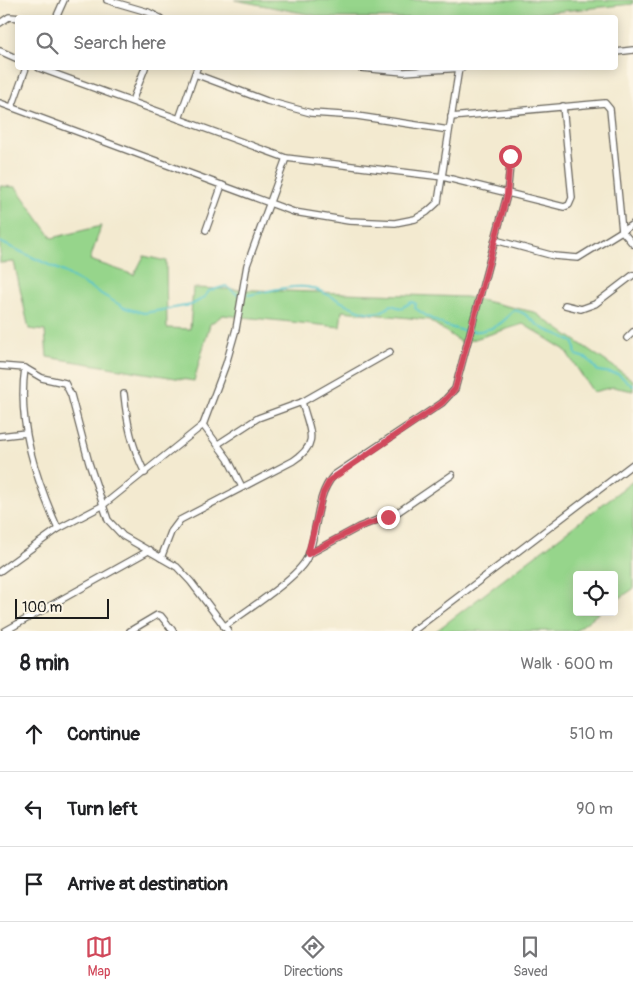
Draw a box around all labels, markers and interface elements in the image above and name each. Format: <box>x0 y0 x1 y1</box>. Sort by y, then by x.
search box <box>15 15 618 70</box>
icon: search <box>33 29 61 57</box>
text: Search here <box>73 31 166 55</box>
route start <box>499 145 522 168</box>
route end <box>377 506 400 529</box>
map controls <box>573 571 618 616</box>
button: locate <box>573 571 618 616</box>
scale bar <box>15 596 109 619</box>
text: 100 m <box>22 599 62 616</box>
text: 8 min <box>20 650 69 677</box>
text: Walk · 600 m <box>520 654 613 674</box>
icon: ahead <box>20 720 48 748</box>
text: Continue <box>67 722 140 746</box>
text: 510 m <box>569 724 613 744</box>
icon: left <box>20 795 48 823</box>
text: Turn left <box>67 797 137 821</box>
text: 90 m <box>576 799 613 819</box>
icon: arrive <box>20 870 48 898</box>
text: Arrive at destination <box>67 872 228 896</box>
tab: Map <box>85 933 113 980</box>
tab: Directions <box>283 933 343 980</box>
tab: Saved <box>513 933 548 980</box>

